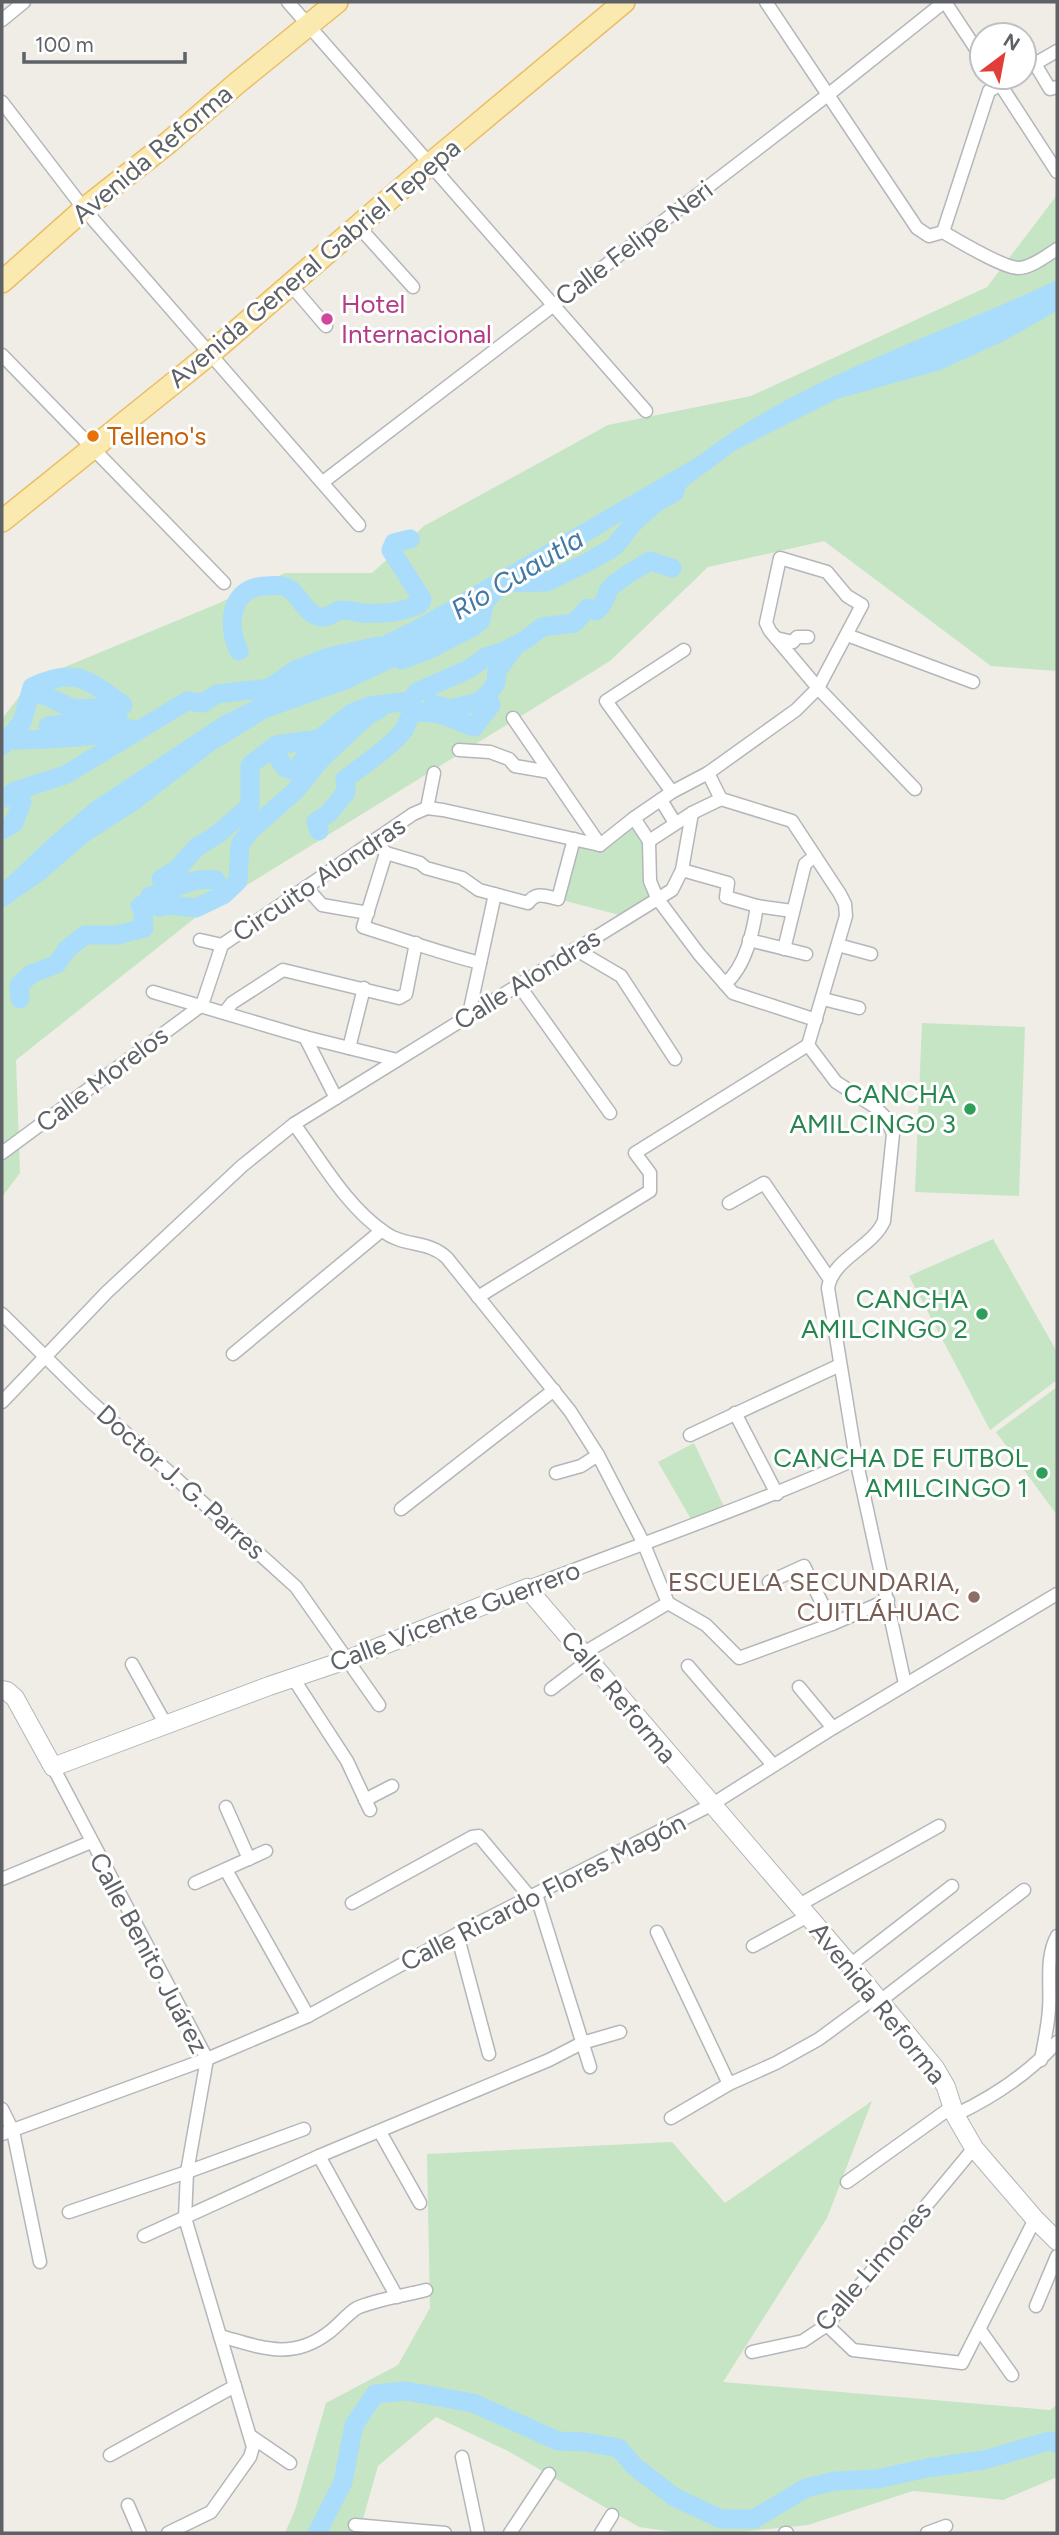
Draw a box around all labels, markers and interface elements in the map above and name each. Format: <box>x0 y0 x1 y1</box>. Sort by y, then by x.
scale bar <box>24 21 186 65</box>
north arrow <box>968 21 1038 91</box>
text: N <box>999 28 1024 56</box>
text: 100 m <box>35 32 94 57</box>
street label: Avenida Reforma <box>65 78 239 230</box>
street label: Avenida General Gabriel Tepepa <box>161 131 467 395</box>
street label: Calle Felipe Neri <box>549 173 719 313</box>
place label: Hotel Internacional <box>341 288 492 350</box>
marker: Hotel Internacional <box>319 311 335 327</box>
place label: Telleno's <box>107 420 207 452</box>
marker: Telleno's <box>85 428 101 444</box>
water label: Río Cuautla <box>445 521 589 627</box>
street label: Circuito Alondras <box>226 809 412 949</box>
street label: Calle Alondras <box>448 921 606 1037</box>
street label: Calle Morelos <box>30 1019 174 1139</box>
place label: CANCHA AMILCINGO 3 <box>789 1078 956 1140</box>
marker: CANCHA AMILCINGO 3 <box>962 1101 978 1117</box>
place label: CANCHA AMILCINGO 2 <box>801 1283 968 1345</box>
marker: CANCHA AMILCINGO 2 <box>974 1306 990 1322</box>
street label: Doctor J. G. Parres <box>90 1398 272 1566</box>
place label: CANCHA DE FUTBOL AMILCINGO 1 <box>773 1442 1028 1504</box>
marker: CANCHA DE FUTBOL AMILCINGO 1 <box>1034 1465 1050 1481</box>
street label: Calle Vicente Guerrero <box>325 1554 585 1678</box>
place label: ESCUELA SECUNDARIA, CUITLÁHUAC <box>668 1566 960 1628</box>
marker: ESCUELA SECUNDARIA, CUITLÁHUAC <box>966 1589 982 1605</box>
street label: Calle Reforma <box>554 1624 684 1770</box>
street label: Calle Ricardo Flores Magón <box>395 1806 691 1978</box>
street label: Calle Benito Juárez <box>83 1847 215 2059</box>
street label: Avenida Reforma <box>803 1915 953 2091</box>
street label: Calle Limones <box>808 2195 938 2337</box>

